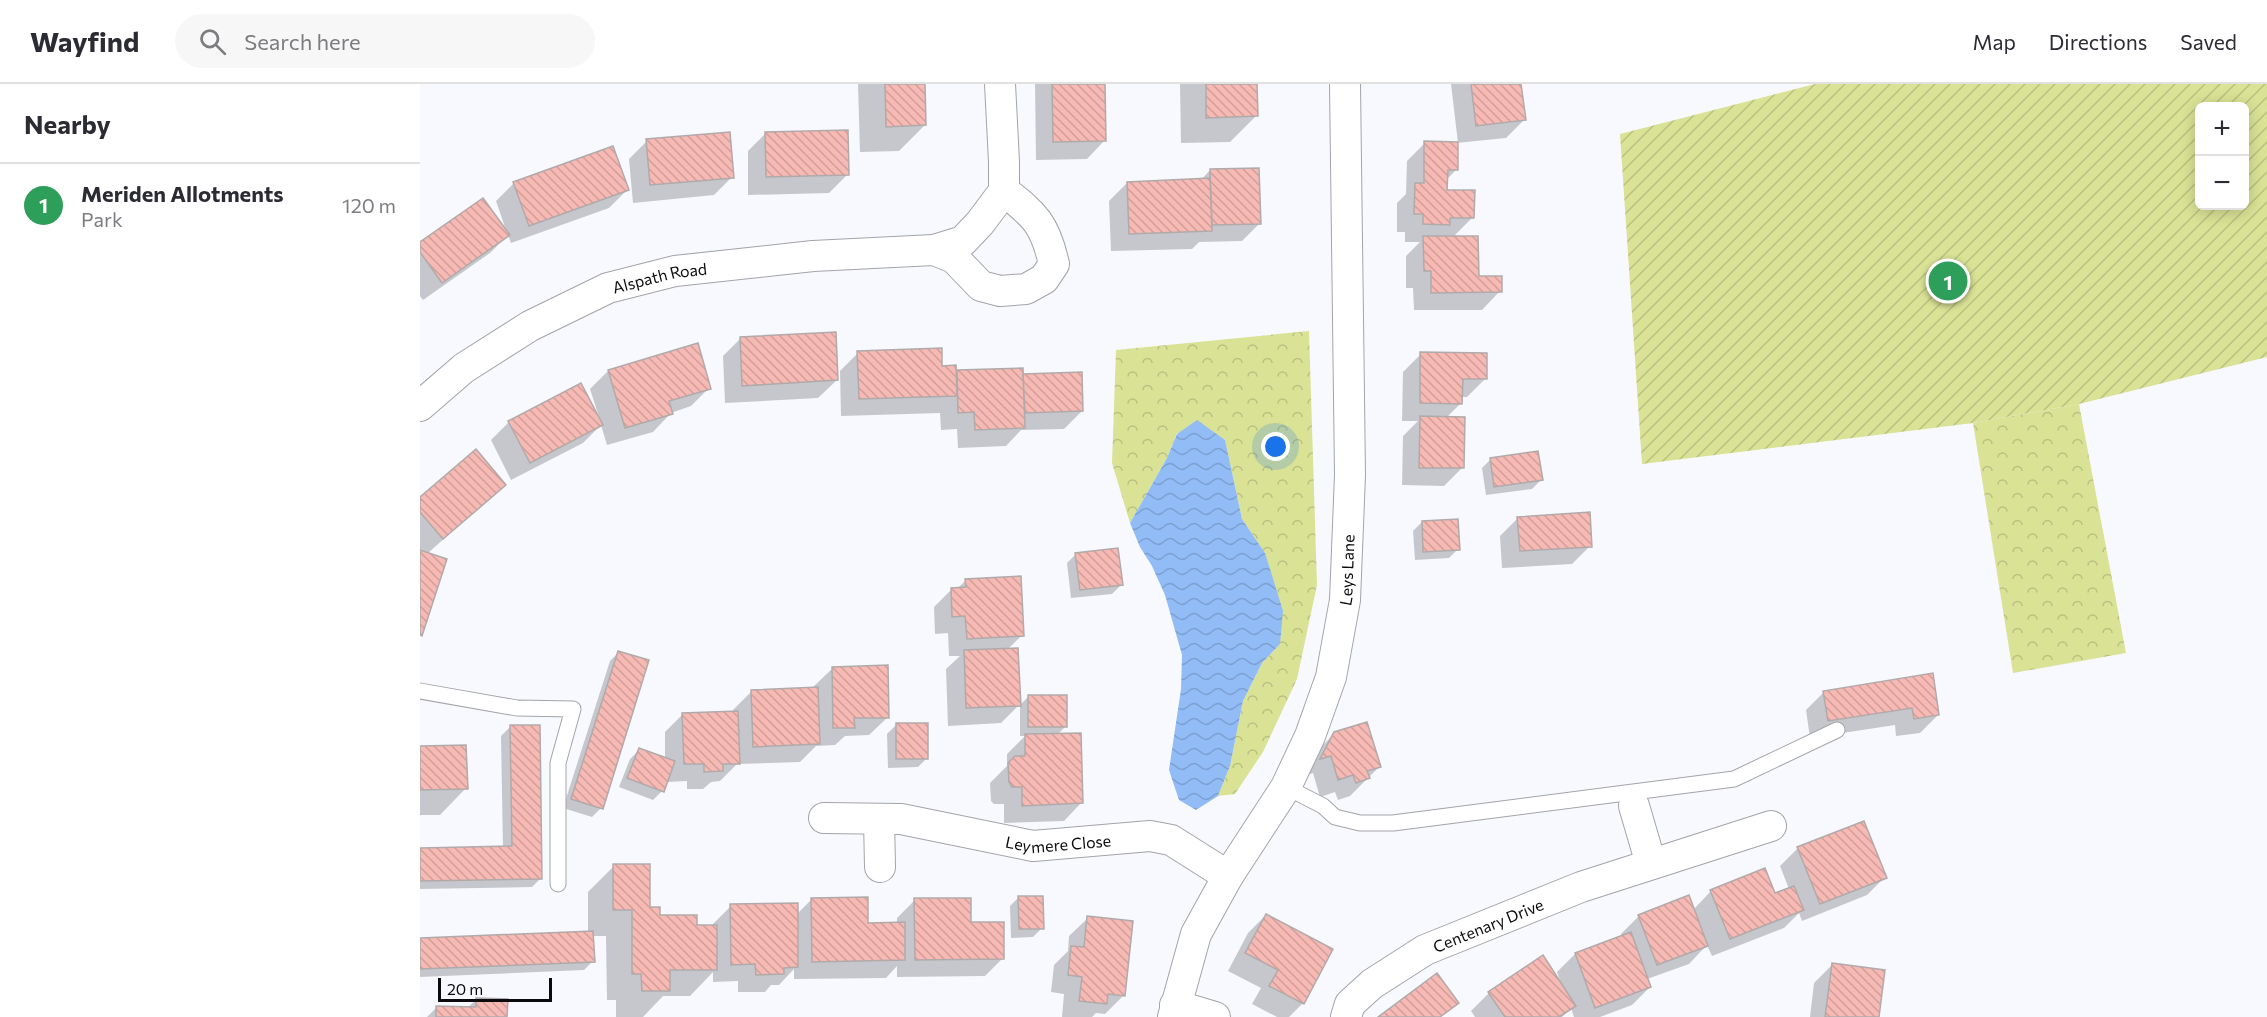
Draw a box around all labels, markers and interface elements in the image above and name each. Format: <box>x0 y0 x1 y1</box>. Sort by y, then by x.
search box <box>175 14 595 68</box>
text: Wayfind <box>30 24 139 58</box>
icon: search <box>196 25 229 58</box>
text: Search here <box>244 28 361 55</box>
text: Map <box>1973 29 2016 54</box>
text: Directions <box>2049 29 2147 54</box>
text: Saved <box>2180 29 2237 54</box>
map controls <box>2195 102 2249 210</box>
button: + <box>2195 102 2249 156</box>
text: Nearby <box>24 108 111 139</box>
button: − <box>2195 156 2249 210</box>
text: Meriden Allotments <box>81 180 283 207</box>
text: 1 <box>39 193 48 217</box>
text: 120 m <box>342 193 396 217</box>
text: Park <box>81 207 123 231</box>
street label: Alspath Road <box>610 258 708 296</box>
pin: 1 <box>1928 258 1967 304</box>
your location <box>1261 432 1290 461</box>
street label: Leys Lane <box>1335 534 1357 607</box>
street label: Leymere Close <box>1004 830 1112 856</box>
street label: Centenary Drive <box>1430 894 1546 955</box>
scale bar <box>438 975 552 1002</box>
text: 20 m <box>447 979 483 998</box>

